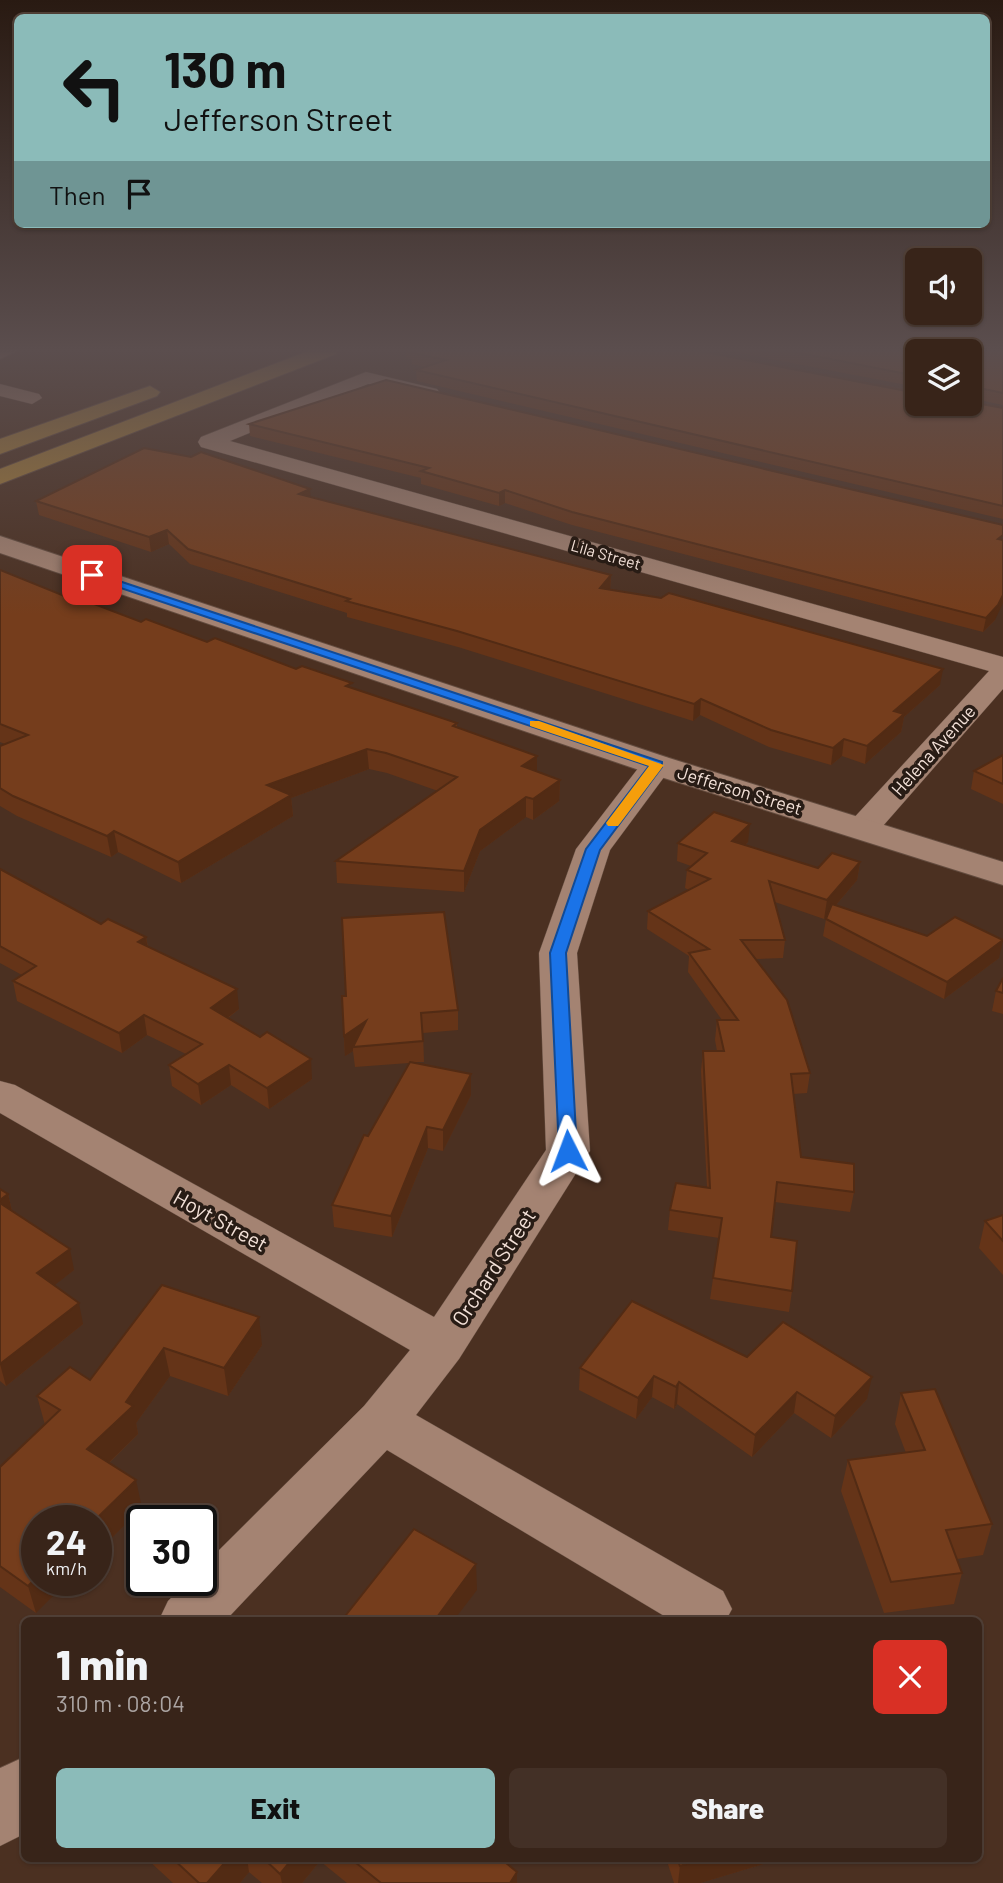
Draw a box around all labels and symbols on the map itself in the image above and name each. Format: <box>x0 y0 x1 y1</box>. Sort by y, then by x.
street label: Lila Street <box>569 535 643 573</box>
pin <box>62 545 122 605</box>
street label: Helena Avenue <box>886 700 980 800</box>
street label: Jefferson Street <box>675 761 805 819</box>
position arrow <box>531 1114 605 1188</box>
street label: Hoyt Street <box>170 1184 272 1256</box>
street label: Orchard Street <box>446 1204 540 1330</box>
speed limit sign: 30 <box>126 1505 217 1596</box>

